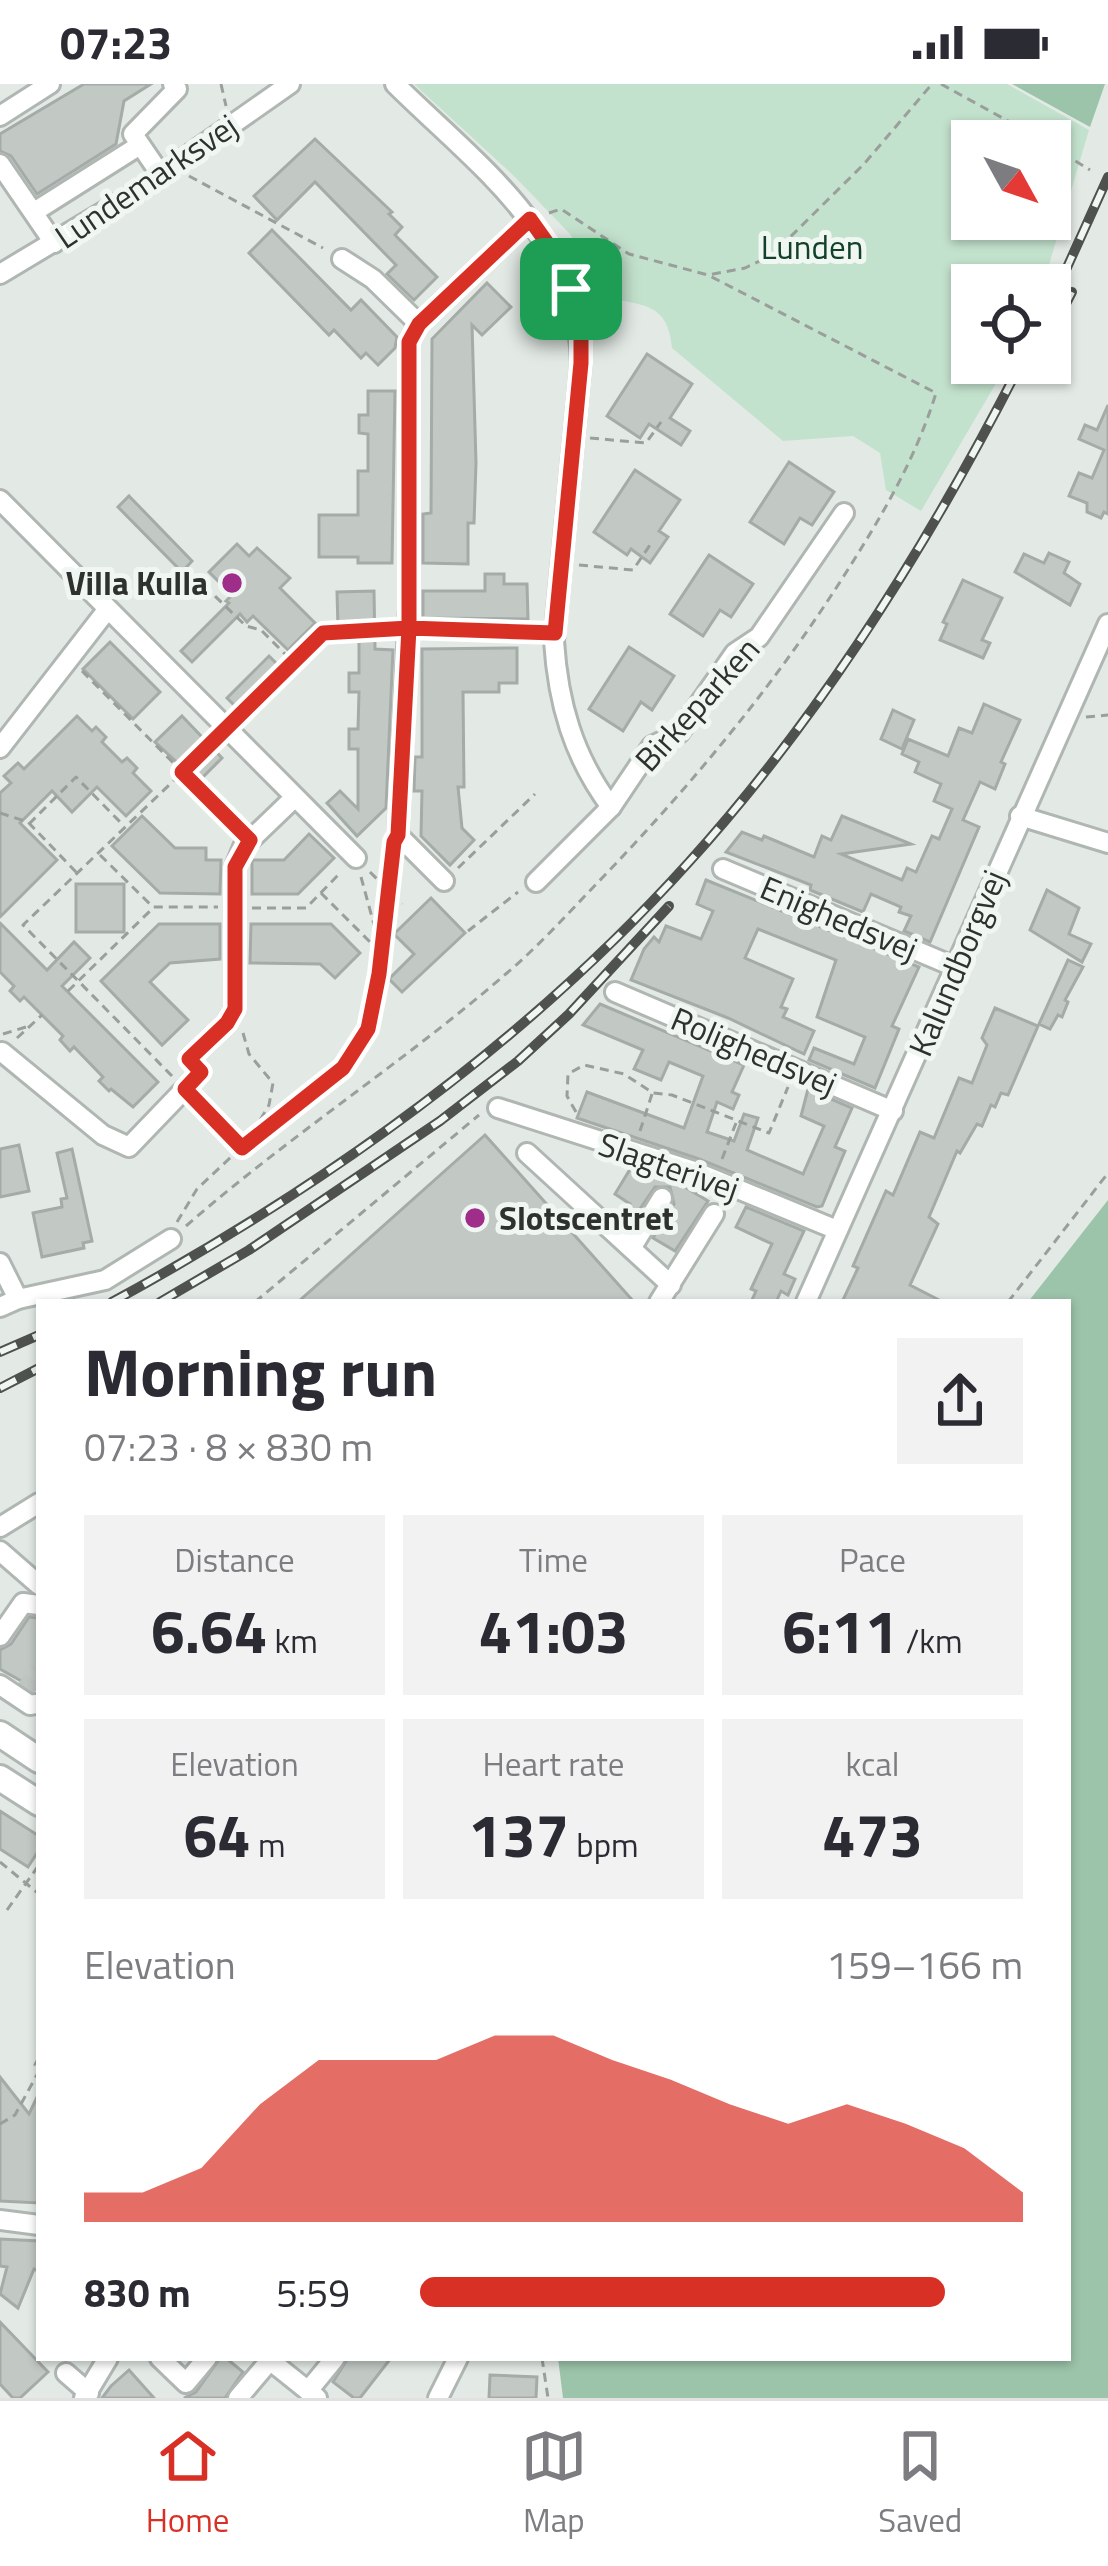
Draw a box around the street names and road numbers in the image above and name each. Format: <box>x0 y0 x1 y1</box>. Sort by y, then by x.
street label: Lundemarksvej <box>45 101 247 261</box>
street label: Birkeparken <box>623 626 771 782</box>
street label: Enighedsvej <box>753 862 925 974</box>
street label: Kalundborgvej <box>895 862 1019 1064</box>
street label: Rolighedsvej <box>663 994 845 1108</box>
street label: Slagterivej <box>592 1119 746 1213</box>

